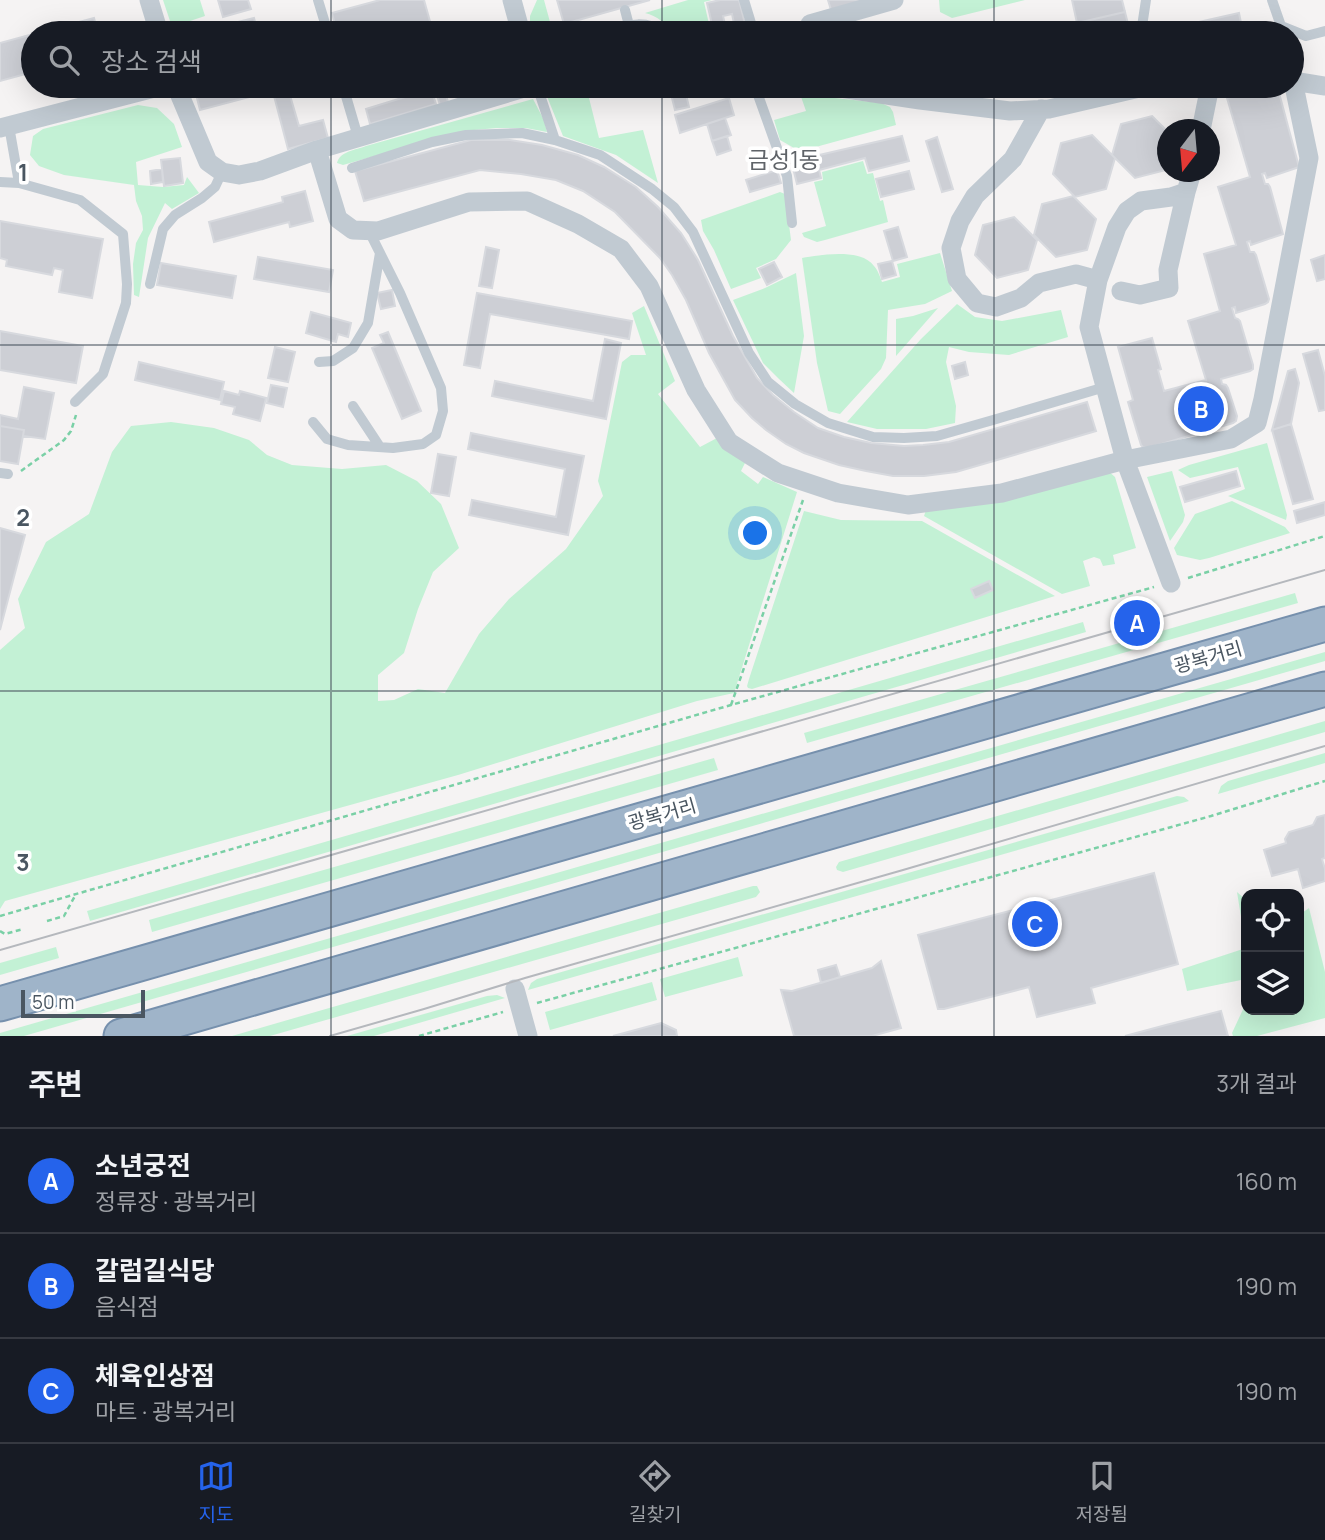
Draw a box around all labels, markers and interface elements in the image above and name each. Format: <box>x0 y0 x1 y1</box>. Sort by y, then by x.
search box <box>21 21 1304 98</box>
icon: search <box>45 41 83 79</box>
text: 장소 검색 <box>101 43 202 79</box>
north arrow <box>1157 119 1220 182</box>
district label: 금성1동 <box>748 143 820 175</box>
text: 1 <box>18 156 28 188</box>
pin: B <box>1178 383 1224 435</box>
text: 2 <box>16 501 30 533</box>
your location <box>738 516 772 550</box>
pin: A <box>1114 597 1160 649</box>
street label: 광복거리 <box>1171 635 1245 679</box>
street label: 광복거리 <box>625 792 699 836</box>
text: 3 <box>16 846 30 878</box>
map controls <box>1241 889 1304 1015</box>
button: locate <box>1241 889 1304 952</box>
pin: C <box>1012 898 1058 950</box>
button: layers <box>1241 952 1304 1015</box>
scale bar <box>21 987 145 1019</box>
text: 50 m <box>32 989 74 1015</box>
text: 주변 <box>28 1063 83 1104</box>
text: 3개 결과 <box>1216 1067 1297 1099</box>
text: 소년궁전 <box>95 1147 191 1183</box>
text: A <box>43 1165 59 1197</box>
text: 160 m <box>1236 1165 1297 1197</box>
text: 정류장 · 광복거리 <box>95 1185 258 1217</box>
text: 갈럼길식당 <box>95 1252 215 1288</box>
text: B <box>44 1270 58 1302</box>
text: 190 m <box>1236 1270 1297 1302</box>
text: 음식점 <box>95 1290 158 1322</box>
text: 체육인상점 <box>95 1357 215 1393</box>
text: C <box>43 1375 60 1407</box>
text: 190 m <box>1236 1375 1297 1407</box>
text: 마트 · 광복거리 <box>95 1395 236 1427</box>
tab: 지도 <box>197 1457 235 1527</box>
tab: 길찾기 <box>629 1457 682 1527</box>
tab: 저장됨 <box>1076 1457 1128 1527</box>

